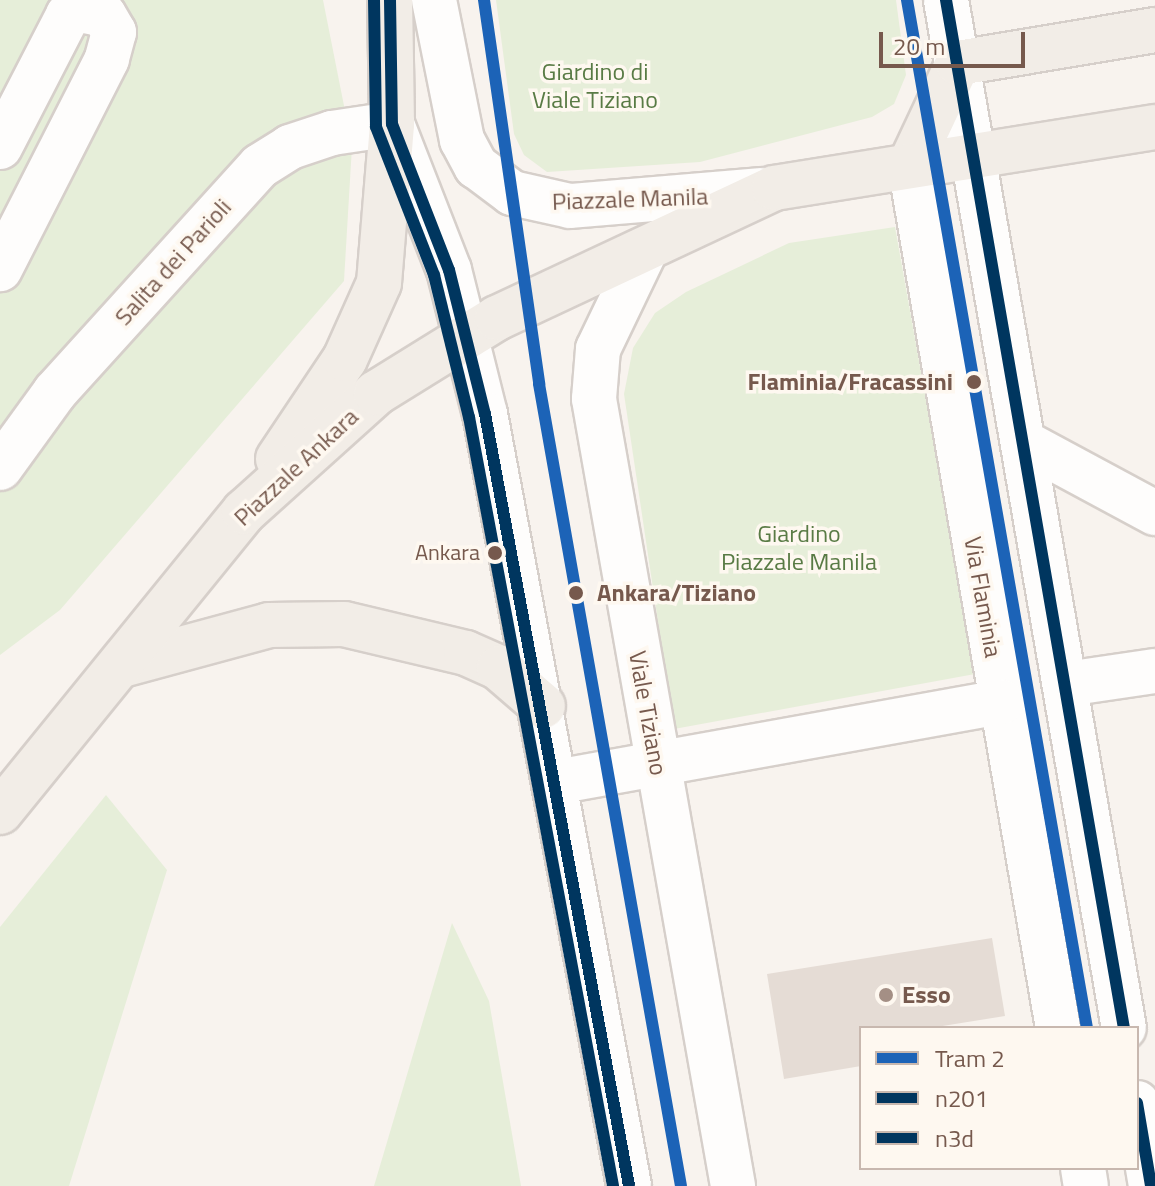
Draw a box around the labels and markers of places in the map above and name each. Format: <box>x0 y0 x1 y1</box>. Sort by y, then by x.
place label: Flaminia/Fracassini <box>747 368 953 396</box>
marker: Flaminia/Fracassini <box>960 368 988 396</box>
place label: Ankara <box>415 540 480 566</box>
marker: Ankara <box>487 545 503 561</box>
marker: Ankara/Tiziano <box>562 579 590 607</box>
place label: Ankara/Tiziano <box>597 579 756 607</box>
place label: Esso <box>902 981 951 1009</box>
marker: Esso <box>877 986 895 1004</box>

